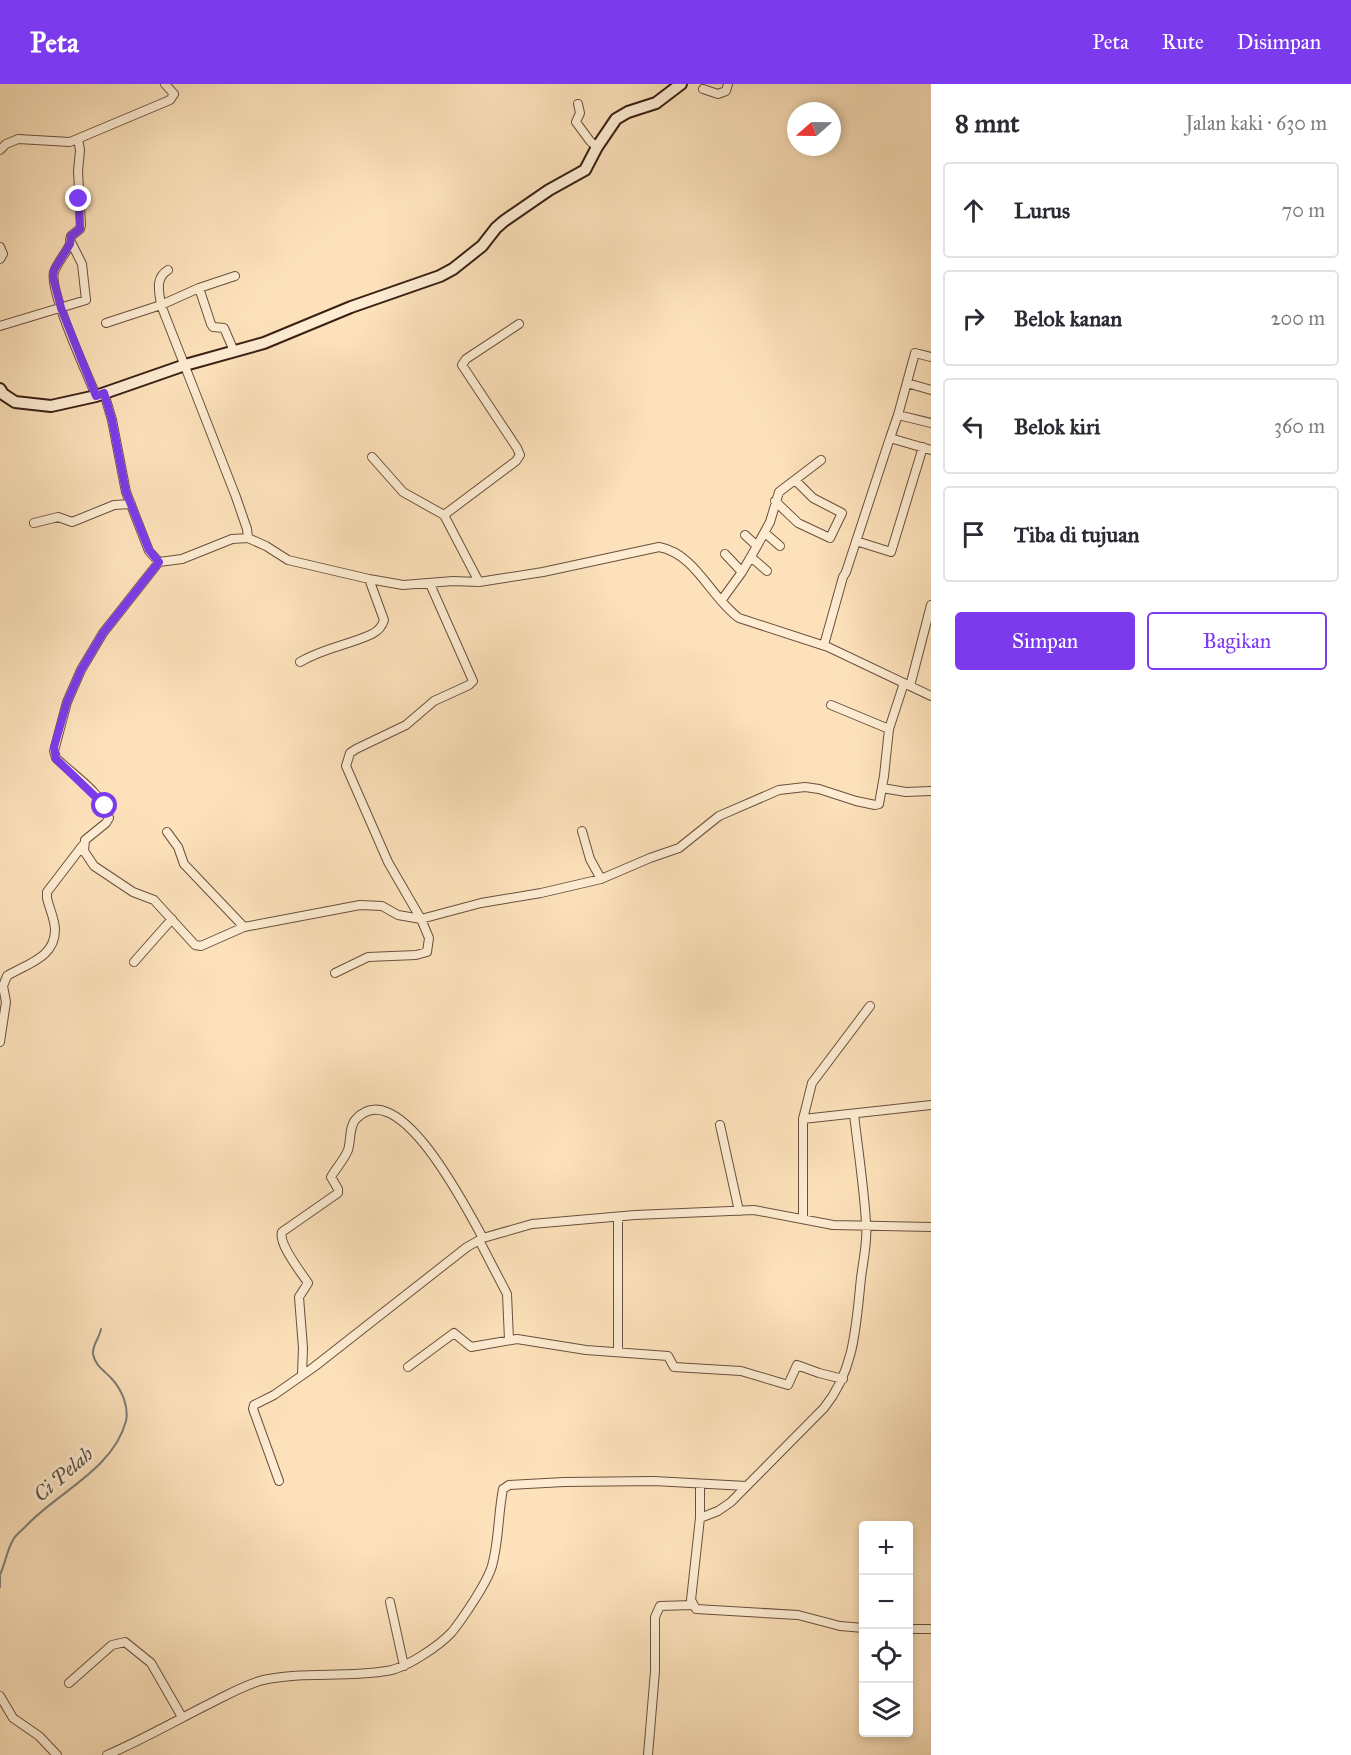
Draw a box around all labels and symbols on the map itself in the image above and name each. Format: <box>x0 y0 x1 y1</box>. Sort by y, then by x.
north arrow <box>787 102 841 156</box>
route end <box>65 185 91 211</box>
route start <box>91 792 117 818</box>
water label: Ci Pelah <box>28 1442 98 1506</box>

